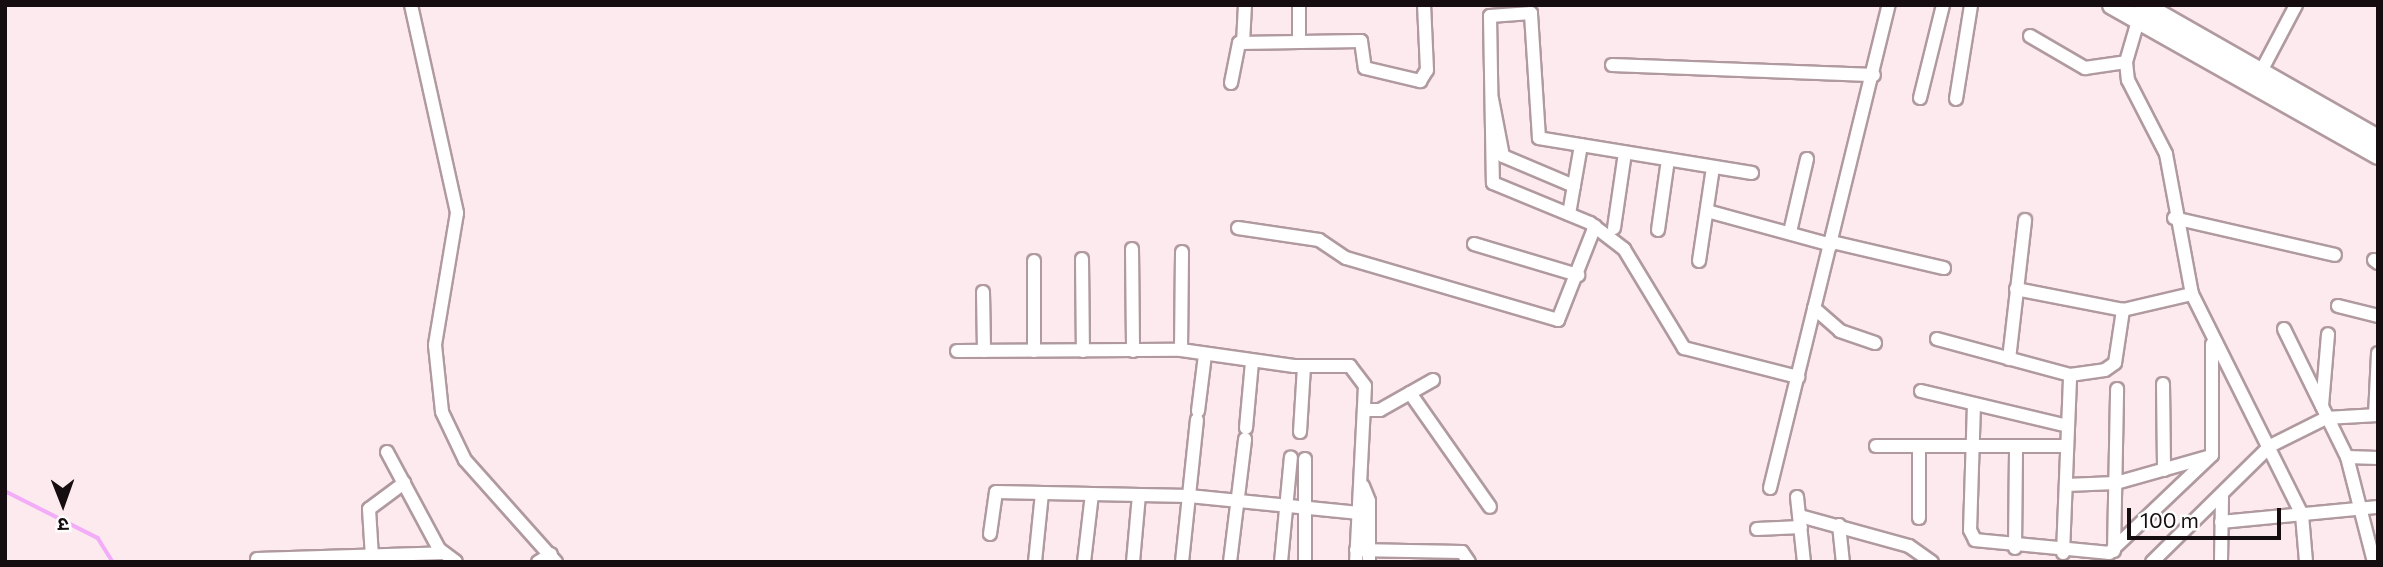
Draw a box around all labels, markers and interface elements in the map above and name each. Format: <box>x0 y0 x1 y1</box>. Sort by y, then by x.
north arrow <box>28 469 98 539</box>
scale bar <box>2131 494 2285 538</box>
text: 100 m <box>2140 507 2199 532</box>
text: उ <box>58 514 69 537</box>

